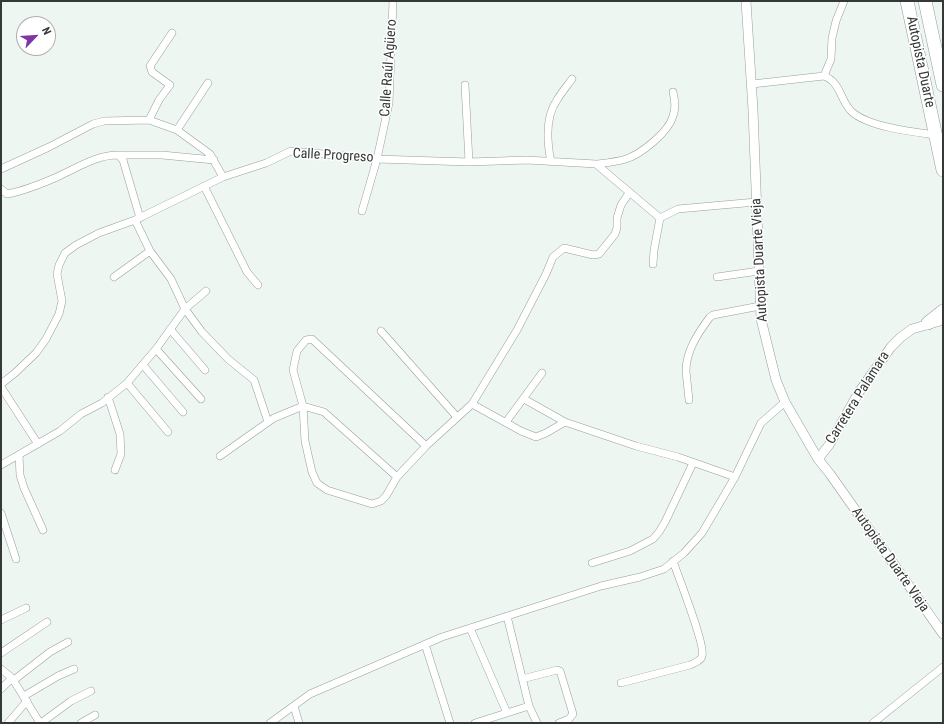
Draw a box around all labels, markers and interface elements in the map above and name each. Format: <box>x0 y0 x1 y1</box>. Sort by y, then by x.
street label: Autopista Duarte <box>902 15 938 109</box>
north arrow <box>16 16 56 56</box>
street label: Calle Raúl Agüero <box>377 19 401 117</box>
text: N <box>39 25 54 37</box>
street label: Calle Progreso <box>292 145 374 167</box>
street label: Autopista Duarte Vieja <box>748 198 772 322</box>
street label: Carretera Palamara <box>823 348 893 448</box>
street label: Autopista Duarte Vieja <box>848 504 932 616</box>

